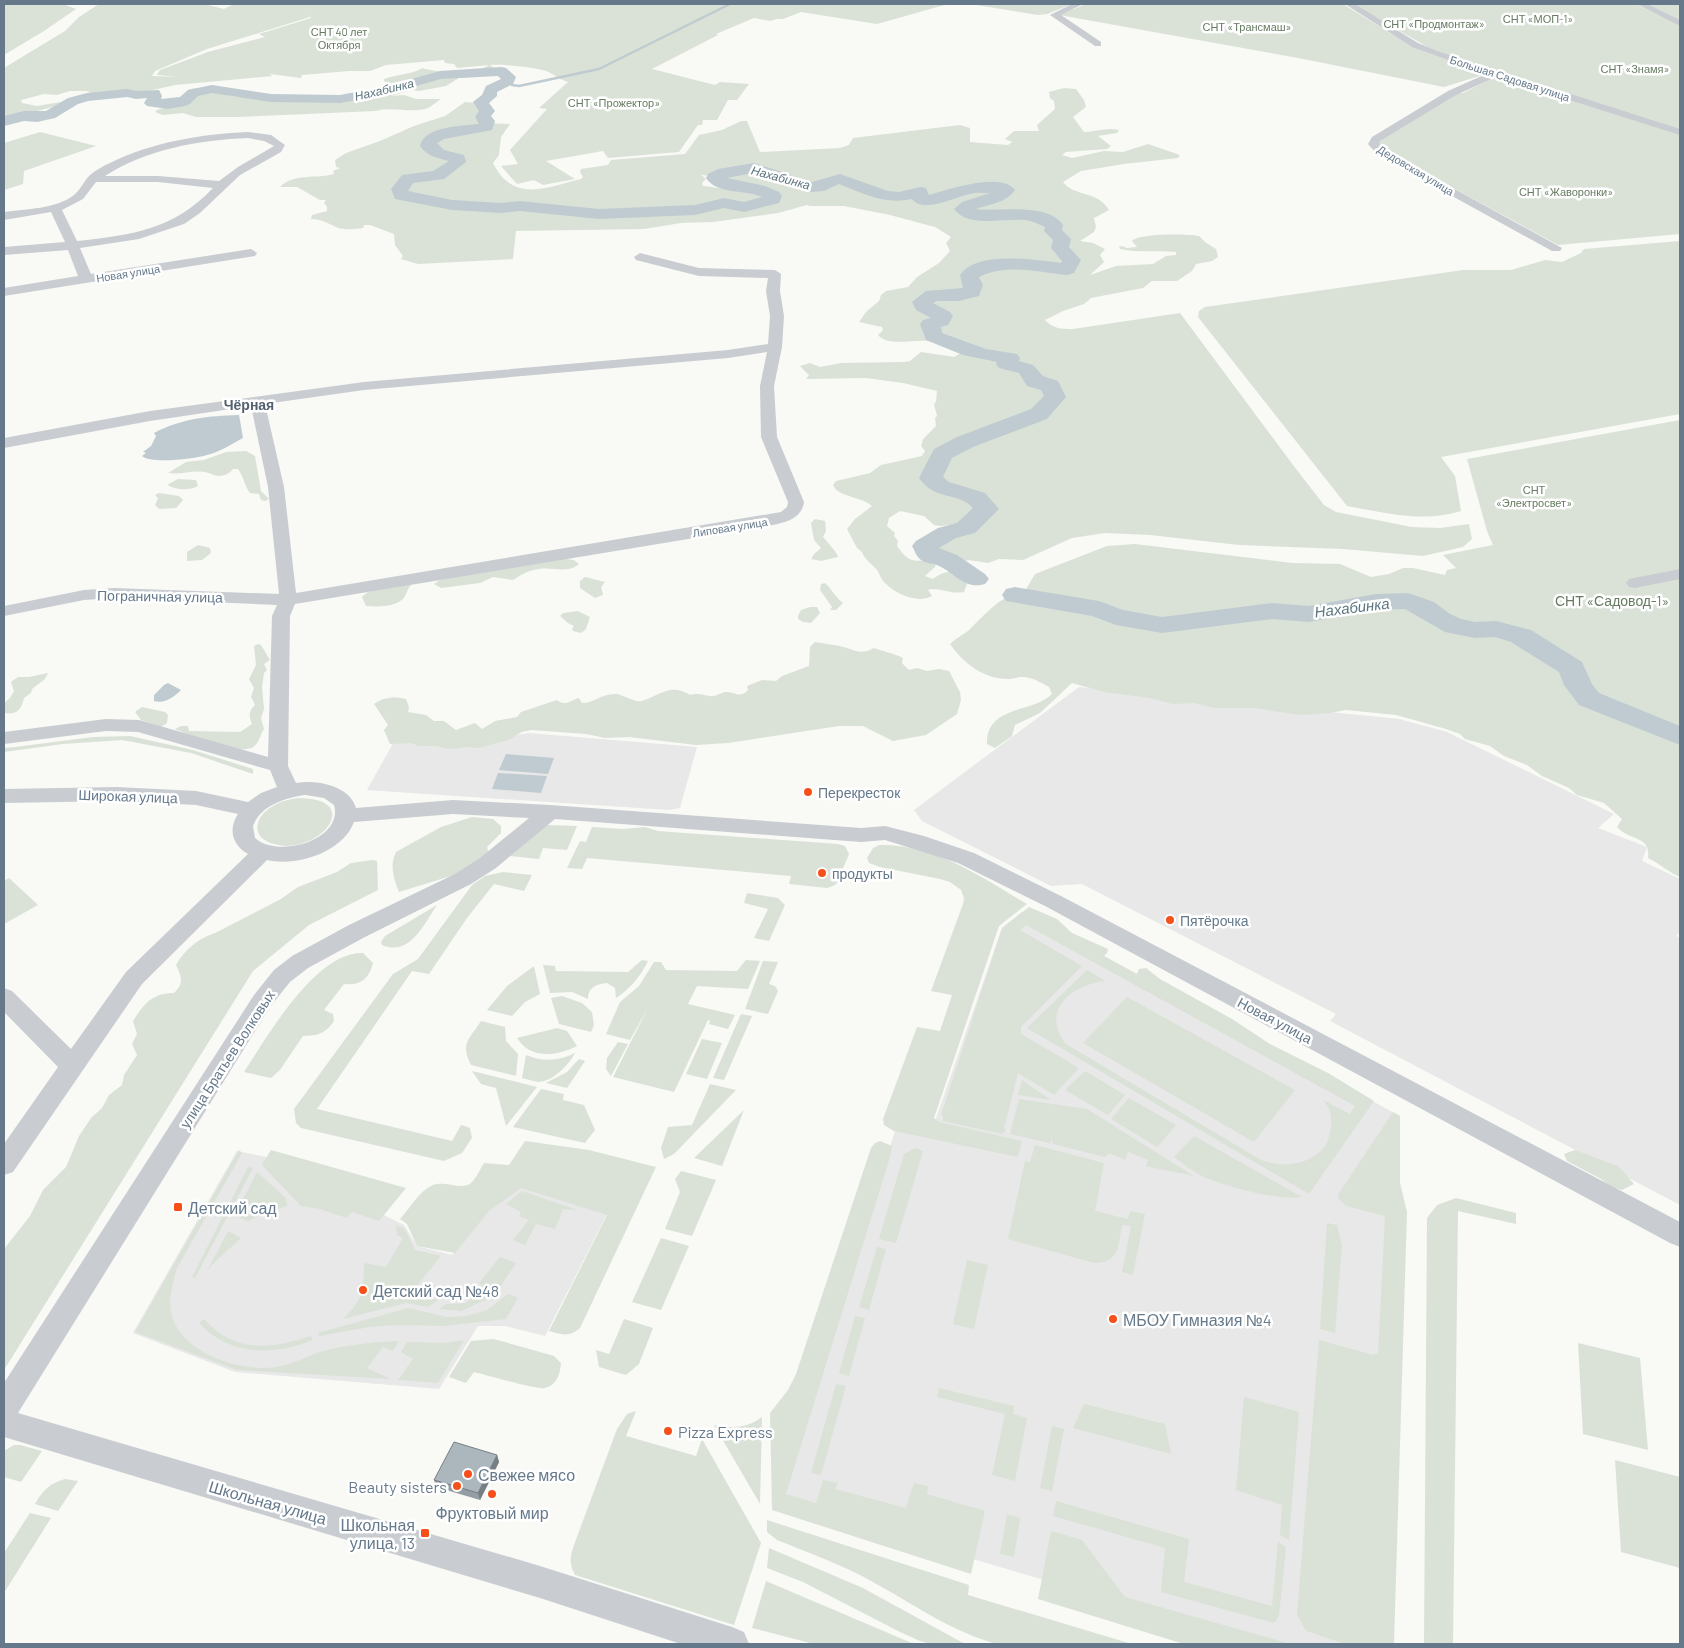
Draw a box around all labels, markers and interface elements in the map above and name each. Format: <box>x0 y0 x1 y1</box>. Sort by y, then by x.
park label: СНТ «МОП-1» <box>1503 12 1573 25</box>
park label: СНТ «Продмонтаж» <box>1383 17 1485 30</box>
park label: СНТ «Трансмаш» <box>1202 20 1292 33</box>
park label: СНТ 40 лет Октября <box>311 25 367 51</box>
street label: Большая Садовая улица <box>1448 52 1572 104</box>
park label: СНТ «Знамя» <box>1600 62 1670 75</box>
water label: Нахабинка <box>353 75 415 103</box>
park label: СНТ «Прожектор» <box>568 96 660 109</box>
street label: Дедовская улица <box>1376 142 1457 198</box>
water label: Нахабинка <box>750 162 812 192</box>
park label: СНТ «Жаворонки» <box>1519 185 1613 198</box>
street label: Новая улица <box>95 261 162 284</box>
district label: Чёрная <box>224 396 274 413</box>
park label: СНТ «Электросвет» <box>1496 483 1572 509</box>
street label: Липовая улица <box>692 515 769 539</box>
street label: Пограничная улица <box>97 586 223 606</box>
park label: СНТ «Садовод-1» <box>1555 592 1669 609</box>
water label: Нахабинка <box>1314 593 1390 621</box>
place label: Перекресток <box>818 784 901 801</box>
street label: Широкая улица <box>78 786 178 806</box>
marker: Перекресток <box>802 786 814 798</box>
place label: продукты <box>832 865 893 882</box>
marker: продукты <box>816 867 828 879</box>
place label: Пятёрочка <box>1180 912 1249 929</box>
marker: Пятёрочка <box>1164 914 1176 926</box>
street label: улица Братьев Волковых <box>176 987 278 1131</box>
street label: Новая улица <box>1235 993 1315 1047</box>
place label: Детский сад <box>188 1198 277 1217</box>
marker: Детский сад <box>172 1201 184 1213</box>
place label: Детский сад №48 <box>373 1281 499 1300</box>
marker: Детский сад №48 <box>357 1284 369 1296</box>
place label: МБОУ Гимназия №4 <box>1123 1310 1271 1329</box>
marker: МБОУ Гимназия №4 <box>1107 1313 1119 1325</box>
place label: Pizza Express <box>678 1422 773 1441</box>
marker: Pizza Express <box>662 1425 674 1437</box>
place label: Свежее мясо <box>478 1465 575 1484</box>
marker: Свежее мясо <box>462 1468 474 1480</box>
street label: Школьная улица <box>207 1476 329 1528</box>
place label: Beauty sisters <box>348 1477 447 1496</box>
marker: Beauty sisters <box>451 1480 463 1492</box>
marker: Фруктовый мир <box>486 1488 498 1500</box>
place label: Фруктовый мир <box>435 1503 549 1522</box>
place label: Школьная улица, 13 <box>341 1515 415 1552</box>
marker: Школьная улица, 13 <box>419 1527 431 1539</box>

